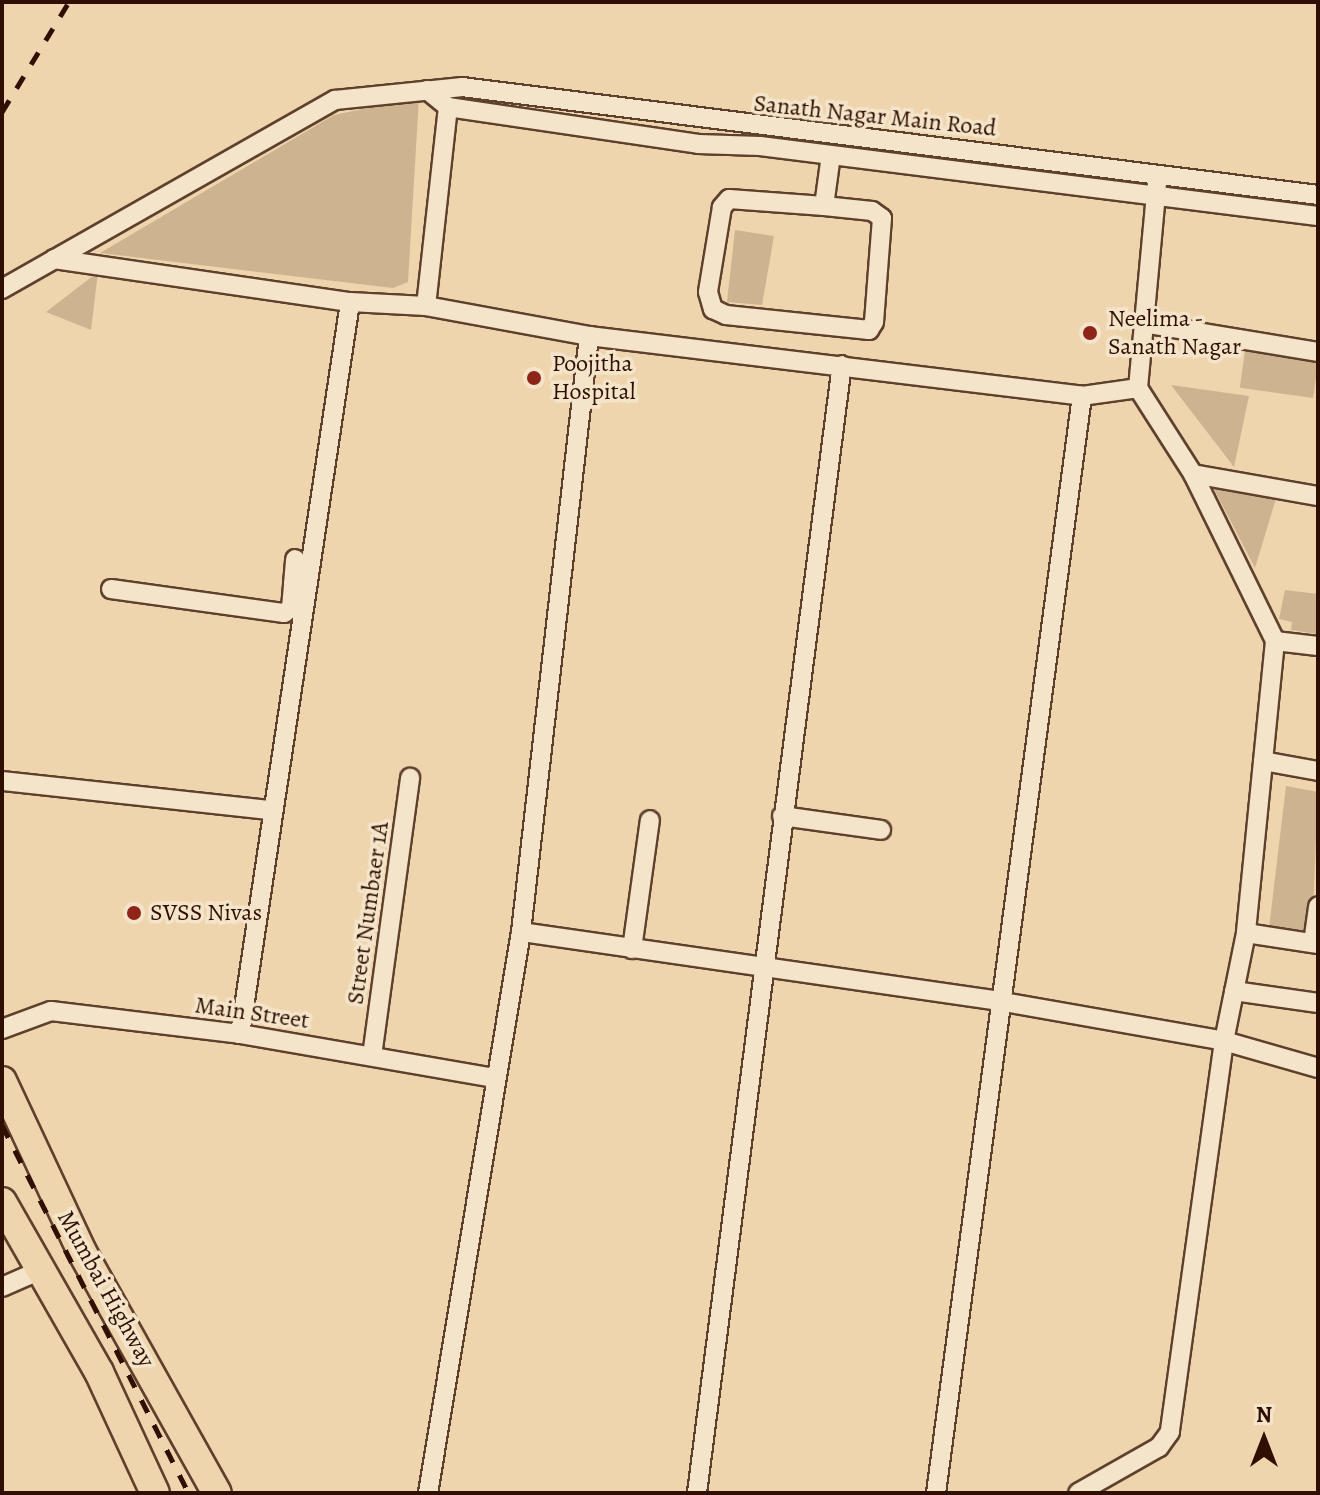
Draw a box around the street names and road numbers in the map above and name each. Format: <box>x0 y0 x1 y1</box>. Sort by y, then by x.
street label: Sanath Nagar Main Road <box>752 89 998 143</box>
street label: Street Numbaer 1A <box>341 820 395 1006</box>
street label: Main Street <box>193 991 311 1035</box>
street label: Mumbai Highway <box>51 1206 161 1372</box>

